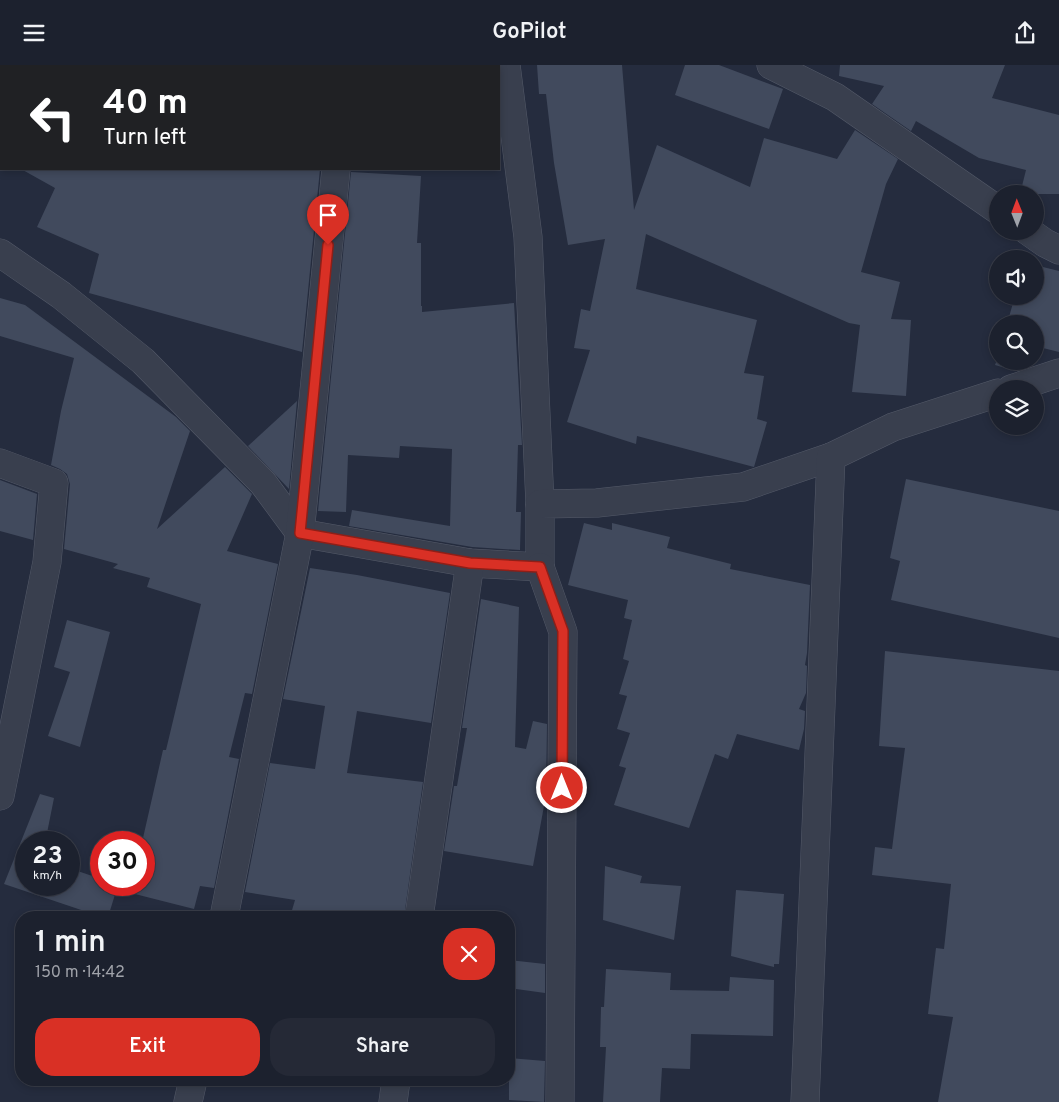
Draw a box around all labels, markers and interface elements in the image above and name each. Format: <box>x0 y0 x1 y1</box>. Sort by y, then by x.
icon: menu <box>20 19 48 47</box>
text: GoPilot <box>492 19 567 46</box>
icon: share <box>1011 19 1039 47</box>
text: 40 m <box>103 82 188 126</box>
icon: left <box>20 85 85 150</box>
text: Turn left <box>103 125 186 152</box>
north arrow <box>989 185 1044 240</box>
map controls <box>989 185 1044 435</box>
pin <box>307 194 349 245</box>
icon: arrive <box>314 201 342 229</box>
button: sound <box>989 250 1044 305</box>
button: search <box>989 315 1044 370</box>
button: layers <box>989 380 1044 435</box>
position arrow <box>535 761 587 813</box>
speed limit sign: 30 <box>90 831 155 896</box>
text: 23 <box>32 841 63 873</box>
text: km/h <box>33 868 62 884</box>
text: 1 min <box>35 925 106 962</box>
button: close <box>443 928 495 980</box>
text: 150 m · 14:42 <box>35 963 125 983</box>
button: Exit <box>35 1018 260 1076</box>
button: Share <box>270 1018 495 1076</box>

